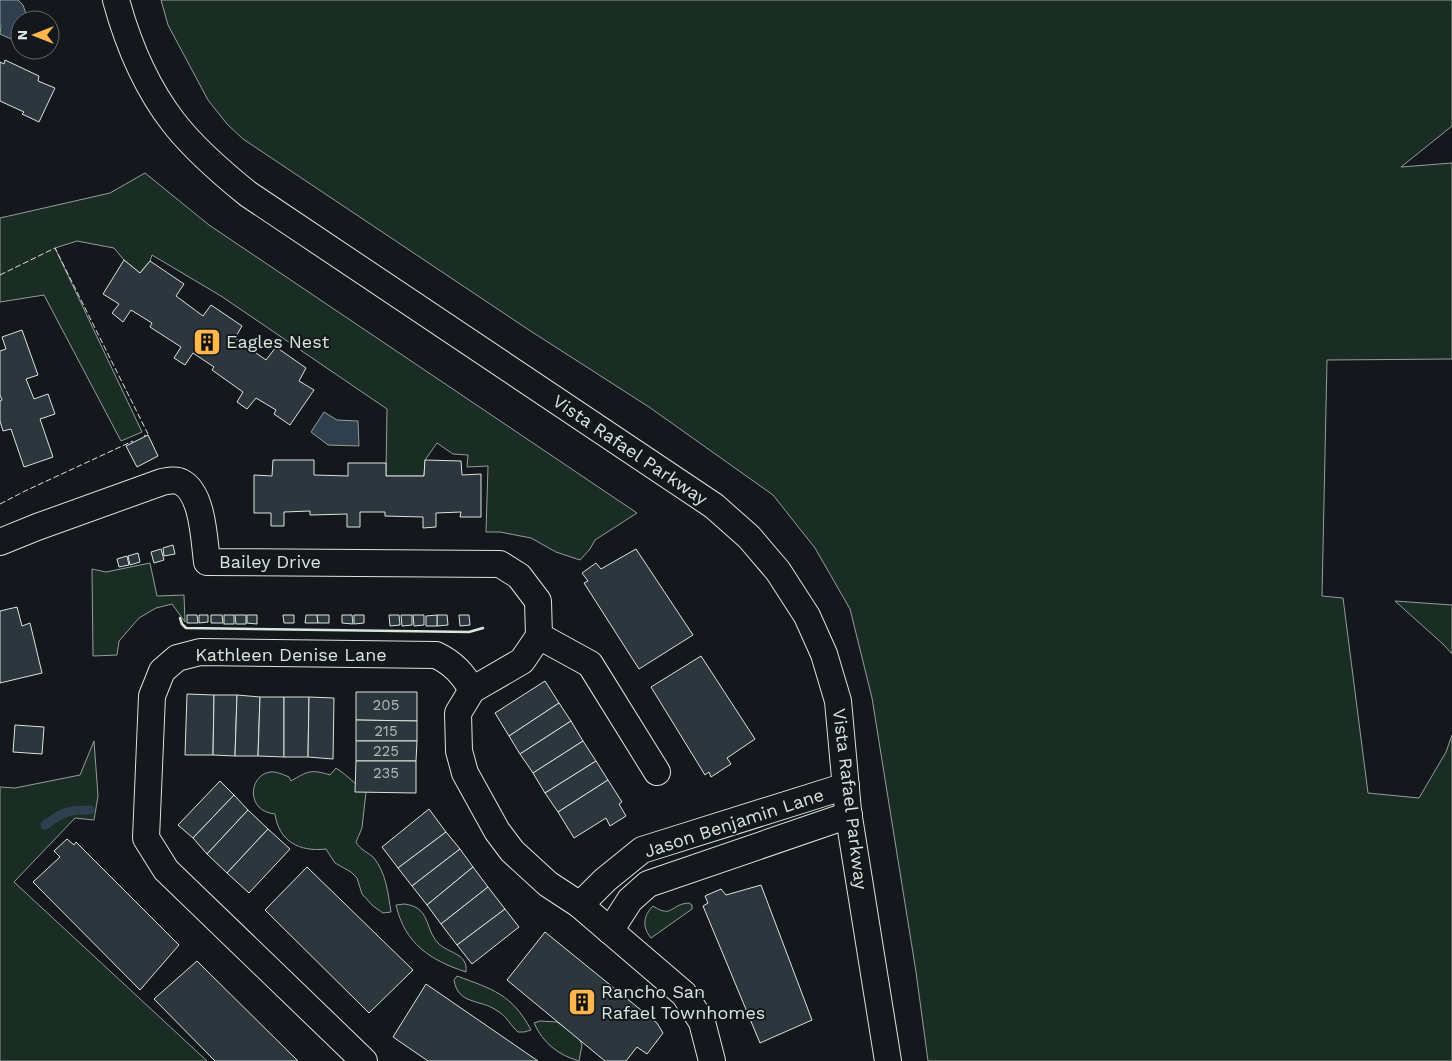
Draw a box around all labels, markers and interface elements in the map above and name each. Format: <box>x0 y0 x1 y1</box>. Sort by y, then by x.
north arrow <box>10 10 60 60</box>
text: N <box>14 30 30 40</box>
building icon: Eagles Nest <box>192 327 222 357</box>
place label: Eagles Nest <box>226 331 330 352</box>
street label: Vista Rafael Parkway <box>549 390 712 510</box>
street label: Bailey Drive <box>219 551 321 572</box>
street label: Kathleen Denise Lane <box>195 644 387 665</box>
house number: 205 <box>373 696 399 714</box>
street label: Vista Rafael Parkway <box>829 707 872 891</box>
house number: 215 <box>374 722 398 740</box>
house number: 225 <box>373 742 399 760</box>
house number: 235 <box>373 764 399 782</box>
street label: Jason Benjamin Lane <box>641 784 826 861</box>
place label: Rancho San Rafael Townhomes <box>601 981 765 1023</box>
building icon: Rancho San Rafael Townhomes <box>567 987 597 1017</box>

